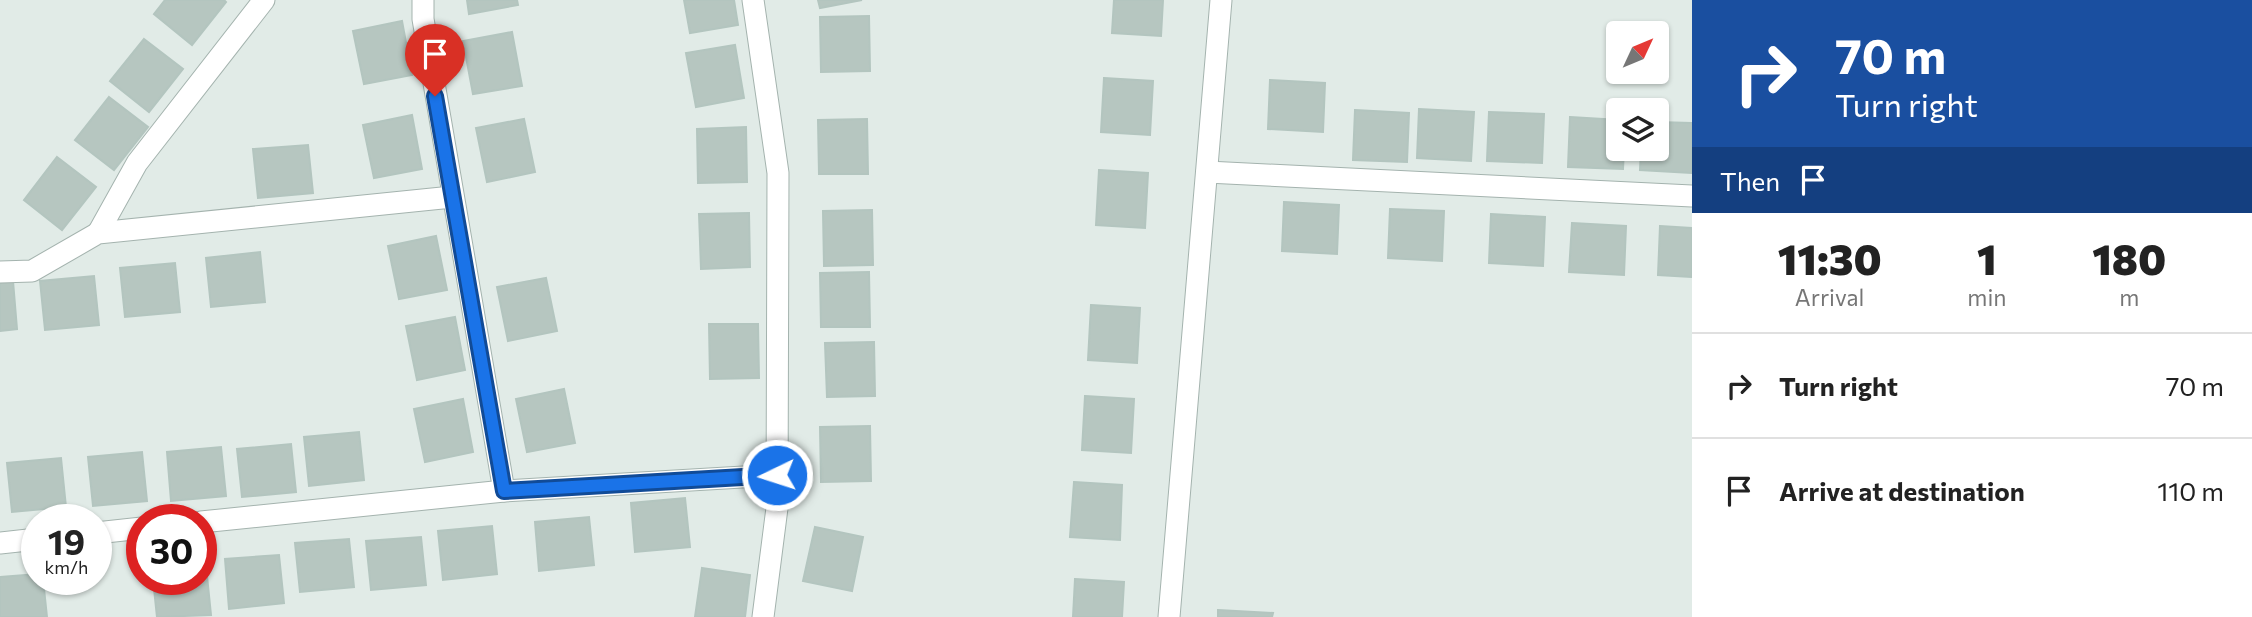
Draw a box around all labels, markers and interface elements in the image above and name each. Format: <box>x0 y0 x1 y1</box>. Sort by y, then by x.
north arrow <box>1606 21 1670 84</box>
map controls <box>1606 21 1669 161</box>
pin <box>405 24 465 96</box>
text: 70 m <box>1835 24 1946 84</box>
icon: right <box>1720 28 1811 119</box>
icon: arrive <box>416 35 454 73</box>
text: Turn right <box>1835 84 1978 124</box>
button: layers <box>1606 98 1669 161</box>
icon: arrive <box>1794 161 1832 199</box>
text: Then <box>1720 165 1780 196</box>
text: 11:30 <box>1778 232 1882 284</box>
text: 1 <box>1977 232 1997 284</box>
text: 180 <box>2092 232 2166 284</box>
text: Arrival <box>1795 283 1864 311</box>
text: min <box>1967 283 2007 311</box>
text: m <box>2119 283 2139 311</box>
icon: right <box>1720 367 1758 405</box>
text: Turn right <box>1779 370 1898 401</box>
text: 70 m <box>2166 370 2224 401</box>
position arrow <box>740 438 814 512</box>
icon: arrive <box>1720 472 1758 510</box>
text: Arrive at destination <box>1779 475 2025 506</box>
text: 110 m <box>2157 475 2224 506</box>
speed limit sign: 30 <box>126 504 217 595</box>
text: 19 <box>48 519 85 562</box>
text: km/h <box>45 556 88 578</box>

